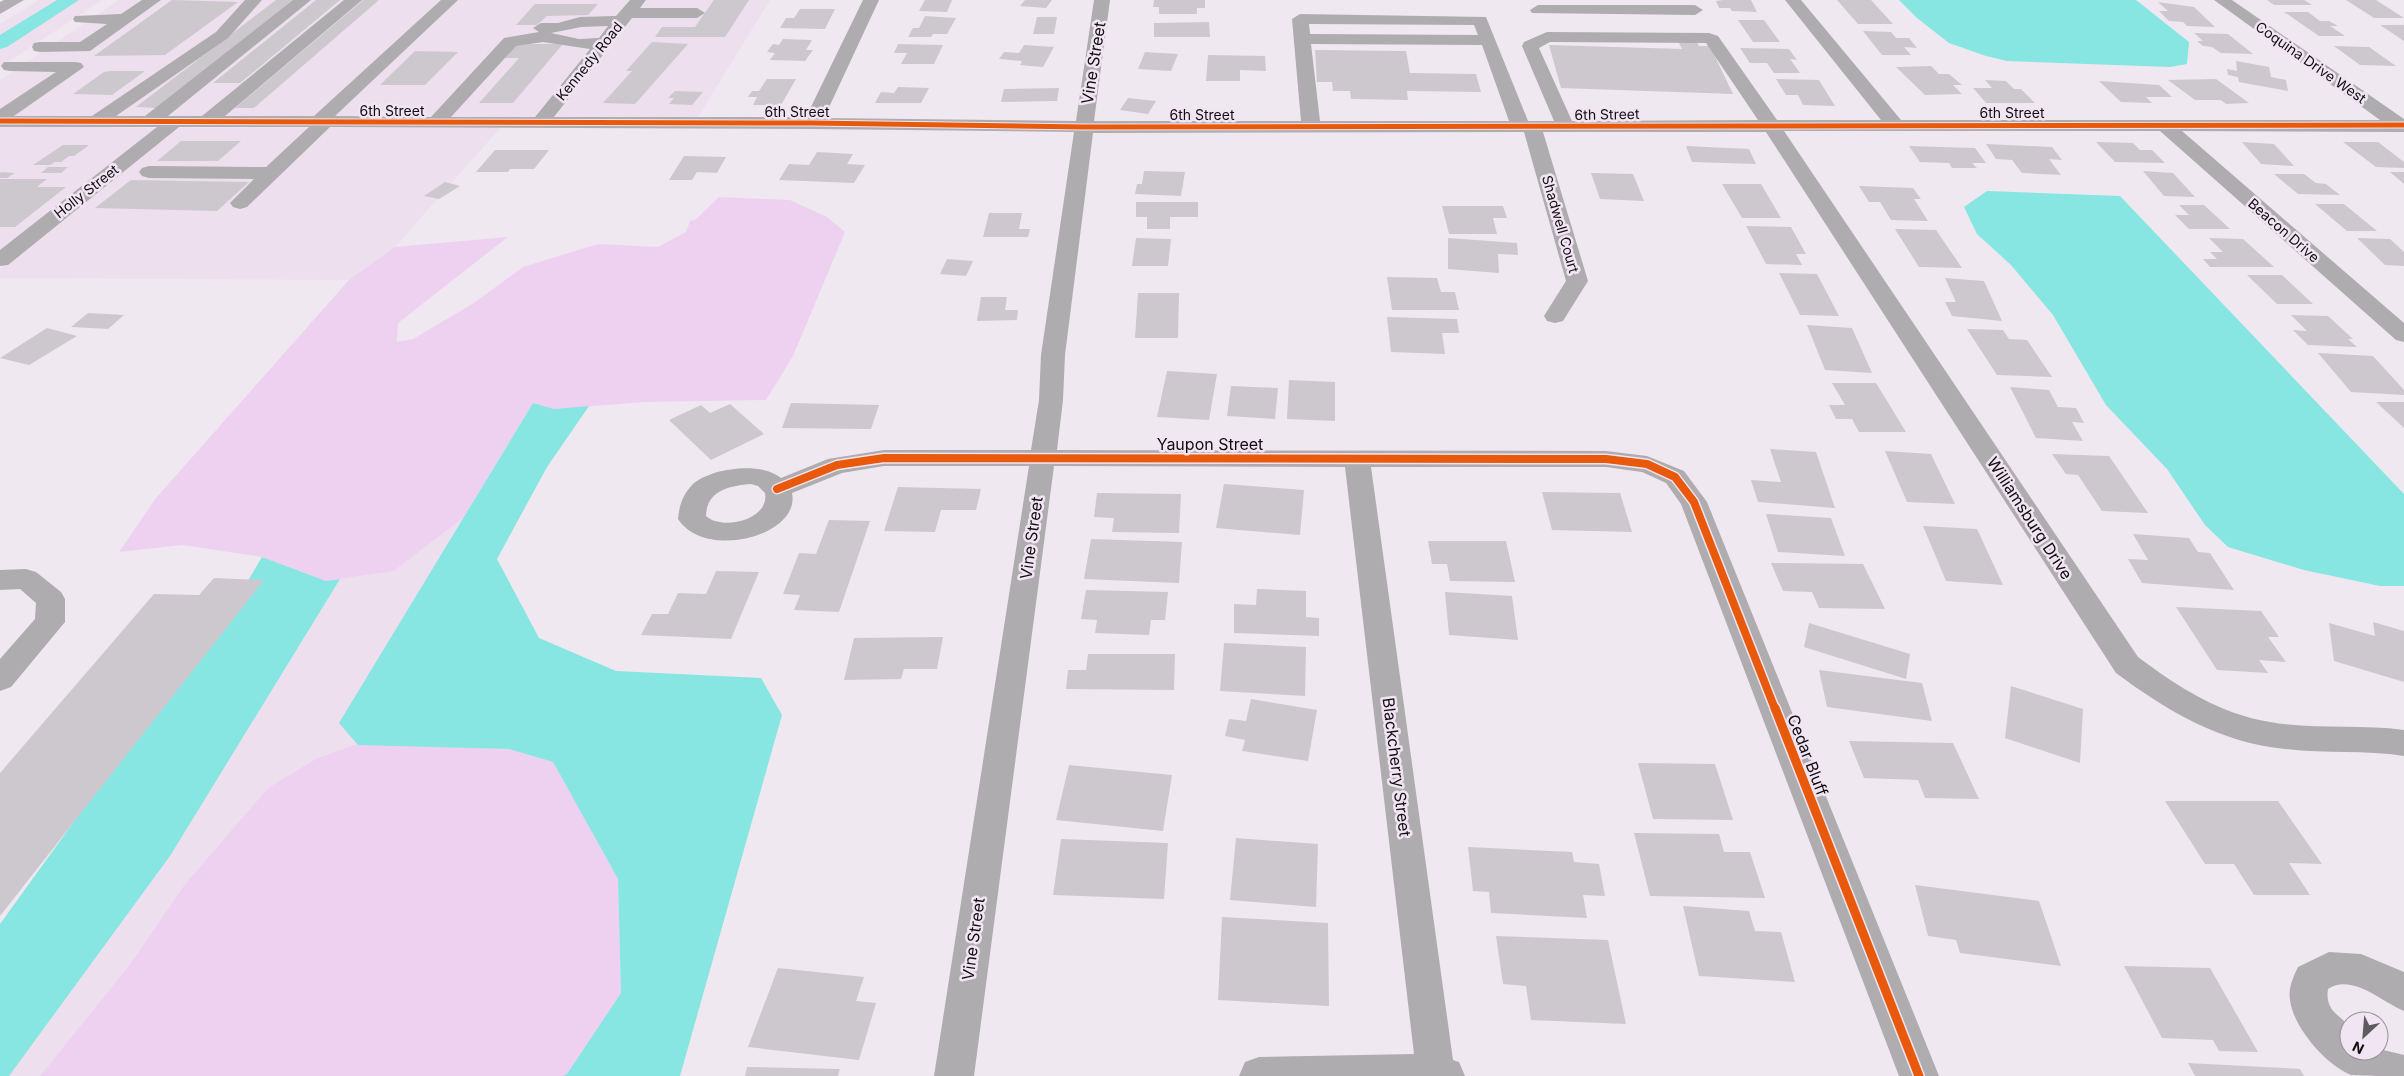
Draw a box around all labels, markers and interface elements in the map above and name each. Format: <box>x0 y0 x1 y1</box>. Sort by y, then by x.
street label: Kennedy Road <box>552 18 626 104</box>
street label: Coquina Drive West <box>2253 18 2370 107</box>
street label: Vine Street <box>1077 20 1109 106</box>
street label: 6th Street <box>360 102 425 119</box>
street label: 6th Street <box>765 103 830 120</box>
street label: 6th Street <box>1980 104 2045 121</box>
street label: 6th Street <box>1574 105 1640 123</box>
street label: 6th Street <box>1170 106 1235 123</box>
street label: Holly Street <box>50 160 122 221</box>
street label: Shadwell Court <box>1539 173 1583 275</box>
street label: Beacon Drive <box>2245 194 2323 266</box>
street label: Yaupon Street <box>1157 434 1263 454</box>
street label: Williamsburg Drive <box>1983 453 2077 583</box>
street label: Vine Street <box>1015 495 1047 581</box>
street label: Blackcherry Street <box>1379 696 1415 838</box>
street label: Cedar Bluff <box>1783 712 1833 798</box>
street label: Vine Street <box>957 896 989 982</box>
north arrow <box>2339 1011 2389 1061</box>
text: N <box>2350 1038 2367 1058</box>

